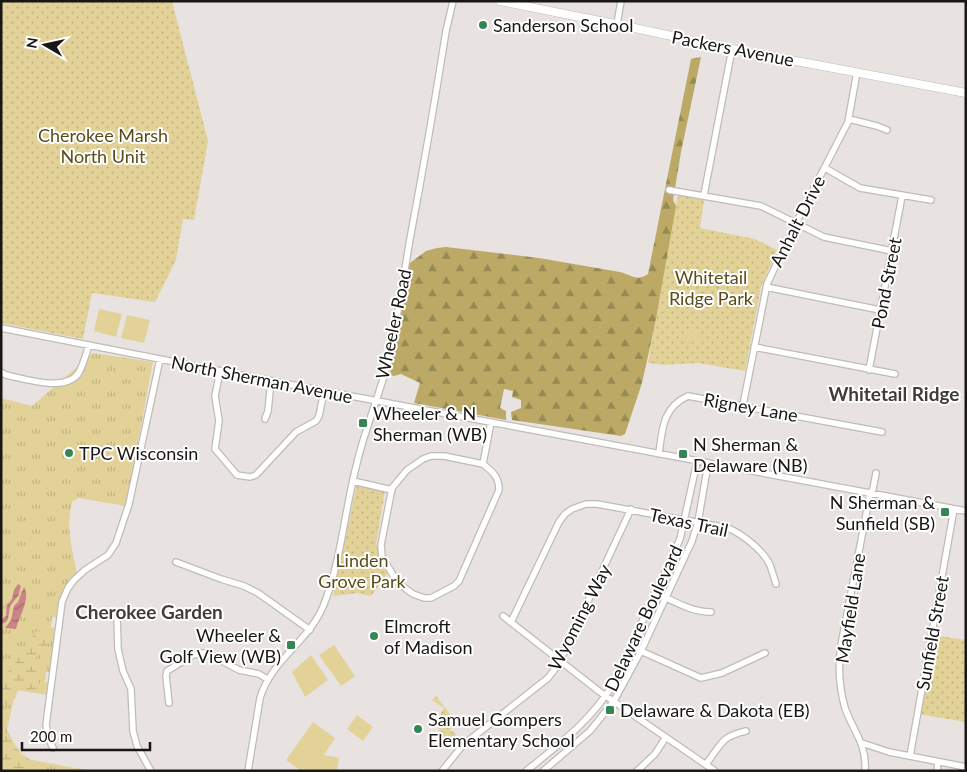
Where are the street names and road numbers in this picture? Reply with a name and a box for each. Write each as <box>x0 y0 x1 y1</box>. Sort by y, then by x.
street label: Packers Avenue <box>670 25 796 71</box>
street label: Anhalt Drive <box>765 172 829 270</box>
street label: Pond Street <box>866 235 906 331</box>
street label: Wheeler Road <box>371 267 415 381</box>
street label: North Sherman Avenue <box>169 351 355 407</box>
street label: Rigney Lane <box>702 388 800 426</box>
street label: Texas Trail <box>648 503 730 541</box>
street label: Delaware Boulevard <box>599 541 687 695</box>
street label: Mayfield Lane <box>830 551 870 665</box>
street label: Wyoming Way <box>543 560 615 674</box>
street label: Sunfield Street <box>911 574 953 692</box>

